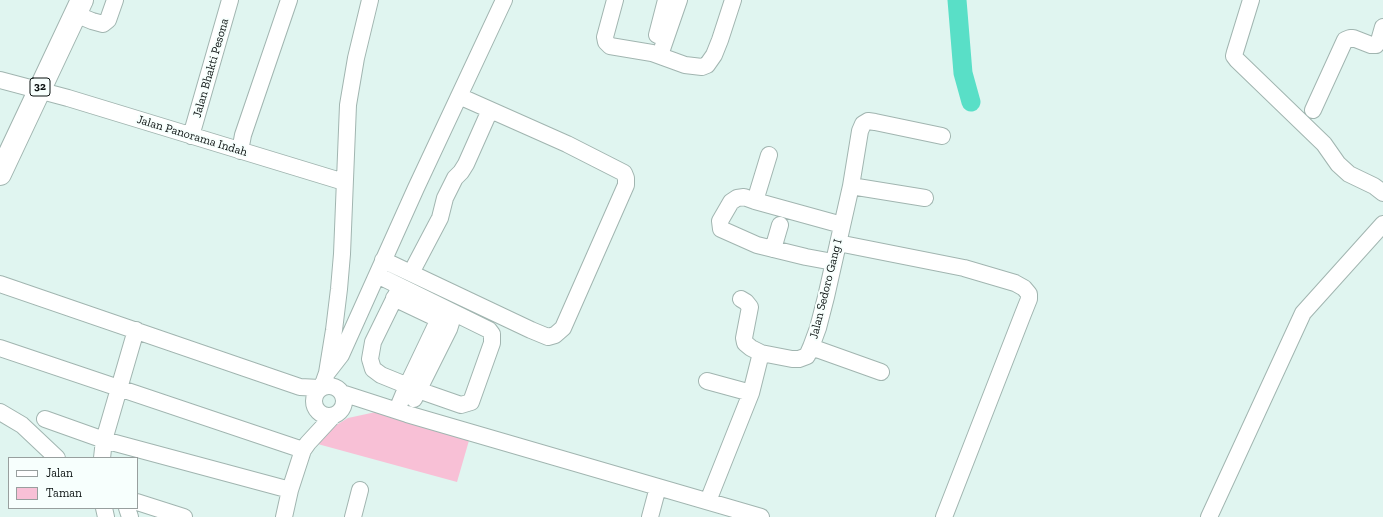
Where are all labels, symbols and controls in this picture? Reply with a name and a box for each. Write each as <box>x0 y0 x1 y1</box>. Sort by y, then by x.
street label: Jalan Bhakti Pesona <box>190 17 232 119</box>
road number: 32 <box>30 78 50 96</box>
street label: Jalan Panorama Indah <box>135 112 249 160</box>
street label: Jalan Sedoro Gang I <box>807 238 845 340</box>
legend <box>8 457 138 509</box>
text: Jalan <box>46 466 73 480</box>
text: Taman <box>46 486 82 500</box>

